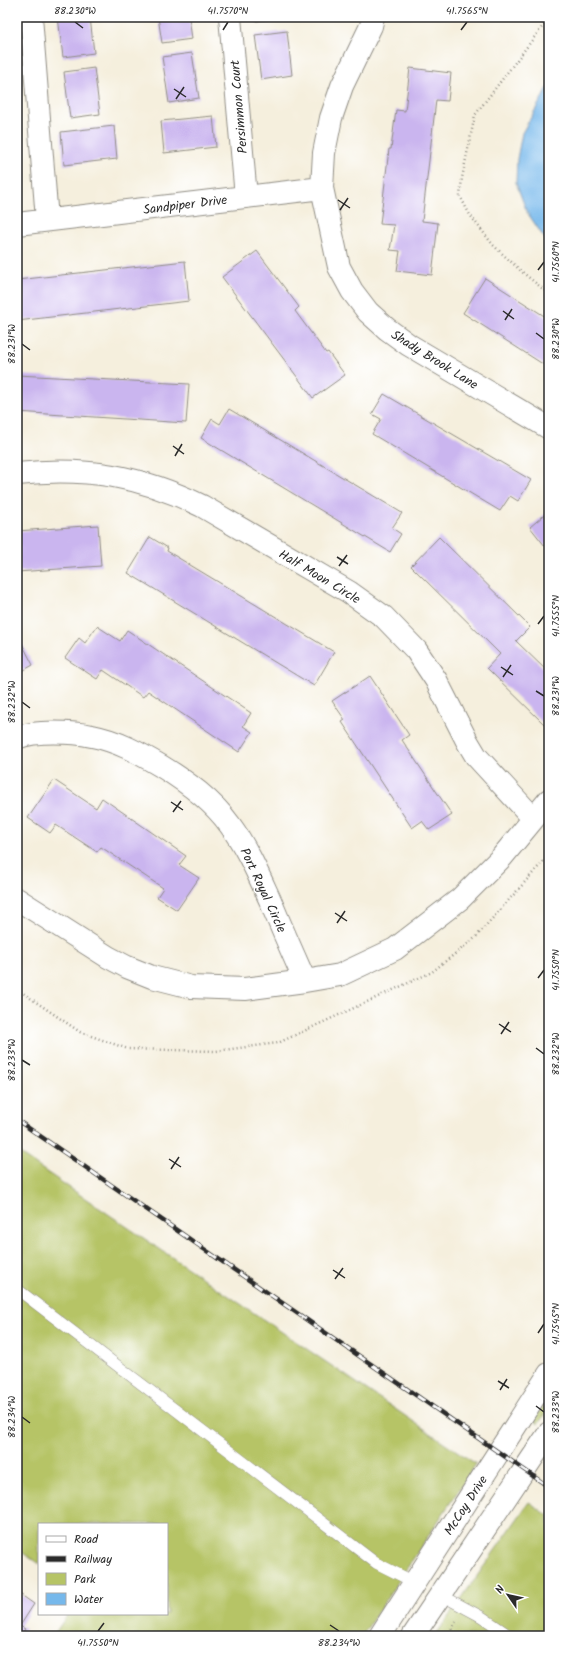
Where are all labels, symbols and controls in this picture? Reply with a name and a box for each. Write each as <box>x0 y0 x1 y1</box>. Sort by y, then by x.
text: 88.230°W <box>54 3 96 19</box>
text: 41.7570°N <box>208 3 249 19</box>
text: 41.7565°N <box>446 3 488 19</box>
street label: Persimmon Court <box>225 58 254 155</box>
street label: Sandpiper Drive <box>142 190 229 221</box>
text: 41.7560°N <box>548 241 564 283</box>
text: 88.230°W <box>548 318 564 360</box>
text: 88.231°W <box>4 324 20 364</box>
street label: Shady Brook Lane <box>386 325 482 396</box>
street label: Half Moon Circle <box>274 545 364 610</box>
text: 41.7555°N <box>548 595 564 637</box>
text: 88.231°W <box>548 676 564 716</box>
text: 88.232°W <box>4 680 20 723</box>
street label: Port Royal Circle <box>234 845 292 937</box>
text: 41.7550°N <box>548 949 564 991</box>
text: 88.232°W <box>548 1032 564 1075</box>
text: 88.233°W <box>4 1038 20 1081</box>
text: 41.7545°N <box>548 1303 564 1345</box>
text: 88.233°W <box>548 1390 564 1433</box>
text: 88.234°W <box>4 1395 20 1438</box>
street label: McCoy Drive <box>439 1471 494 1540</box>
legend <box>38 1523 168 1615</box>
text: Road <box>74 1530 99 1549</box>
text: Railway <box>74 1550 112 1569</box>
text: Park <box>74 1570 96 1589</box>
north arrow <box>488 1575 528 1615</box>
text: N <box>491 1582 510 1598</box>
text: Water <box>74 1590 104 1609</box>
text: 41.7550°N <box>77 1635 119 1651</box>
text: 88.234°W <box>318 1635 361 1651</box>

